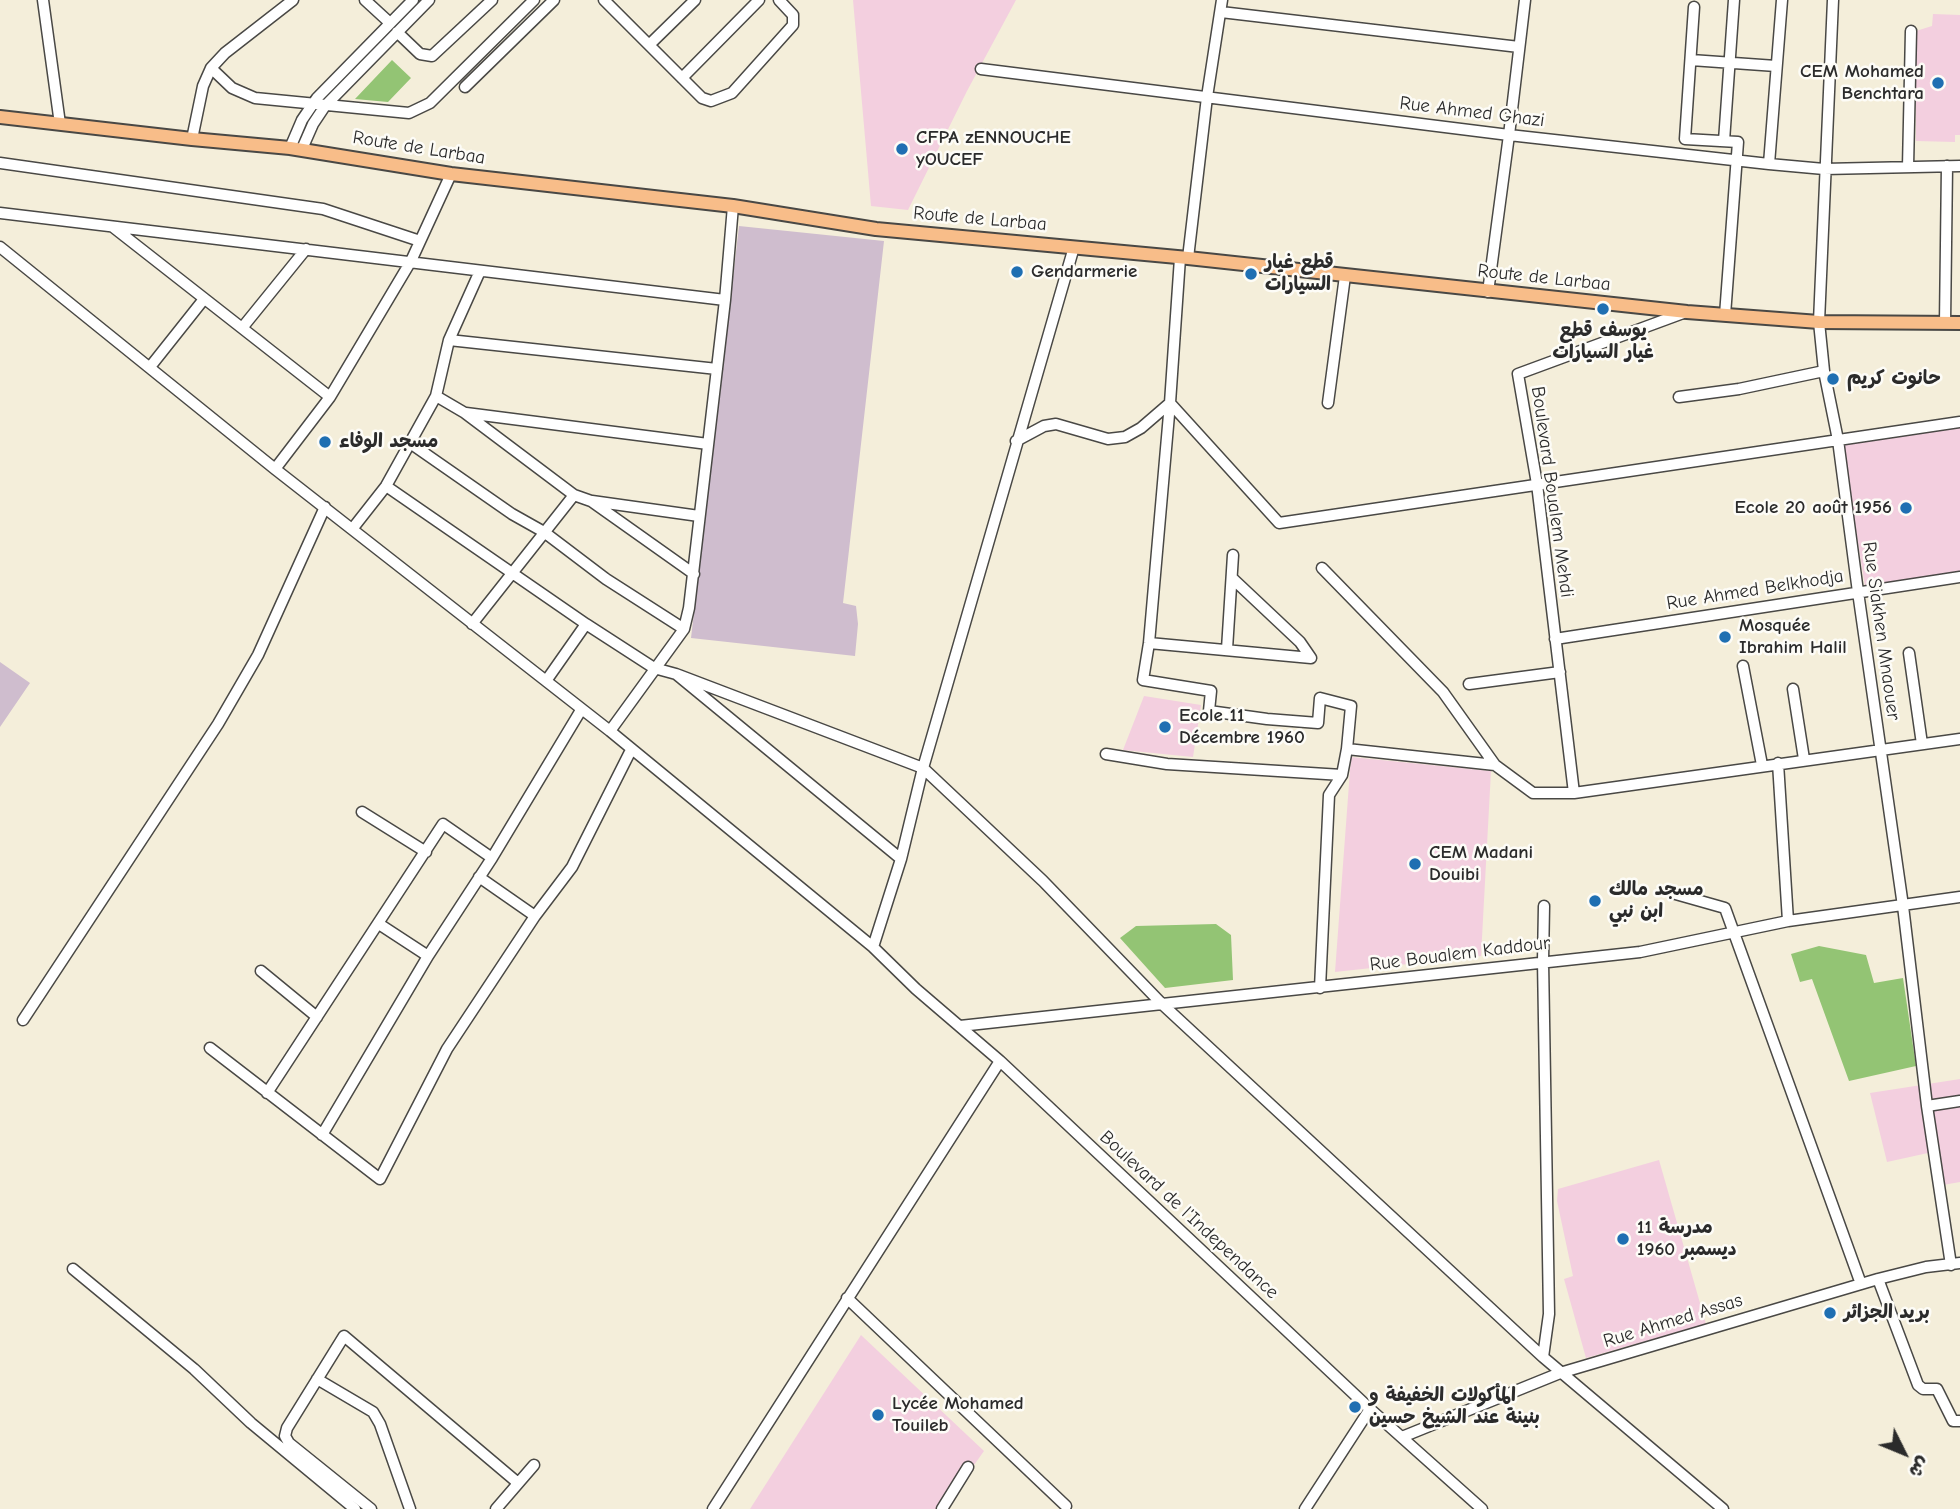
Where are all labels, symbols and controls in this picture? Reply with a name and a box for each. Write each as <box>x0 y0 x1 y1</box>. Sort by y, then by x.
place label: CEM Mohamed Benchtara <box>1800 61 1924 105</box>
marker: CEM Mohamed Benchtara <box>1930 75 1946 91</box>
street label: Rue Ahmed Ghazi <box>1398 92 1546 132</box>
street label: Route de Larbaa <box>351 126 487 170</box>
place label: CFPA zENNOUCHE yOUCEF <box>916 127 1071 171</box>
marker: CFPA zENNOUCHE yOUCEF <box>894 141 910 157</box>
street label: Route de Larbaa <box>912 202 1048 236</box>
place label: قطع غيار السيارات <box>1265 252 1334 296</box>
street label: Route de Larbaa <box>1476 260 1612 296</box>
place label: Gendarmerie <box>1031 261 1137 283</box>
marker: Gendarmerie <box>1009 264 1025 280</box>
marker: قطع غيار السيارات <box>1243 266 1259 282</box>
marker: يوسف قطع غيار السيارات <box>1595 301 1611 317</box>
place label: يوسف قطع غيار السيارات <box>1552 320 1654 364</box>
place label: حانوت كريم <box>1847 368 1940 390</box>
marker: حانوت كريم <box>1825 371 1841 387</box>
street label: Boulevard Boualem Mehdi <box>1526 385 1578 599</box>
place label: مسجد الوفاء <box>339 431 438 453</box>
marker: مسجد الوفاء <box>317 434 333 450</box>
place label: Ecole 20 août 1956 <box>1735 497 1892 519</box>
marker: Ecole 20 août 1956 <box>1898 500 1914 516</box>
street label: Rue Siakhen Mnaouer <box>1857 540 1905 722</box>
street label: Rue Ahmed Belkhodja <box>1665 565 1845 615</box>
place label: Mosquée Ibrahim Halil <box>1739 615 1847 659</box>
marker: Mosquée Ibrahim Halil <box>1717 629 1733 645</box>
place label: Ecole 11 Décembre 1960 <box>1179 705 1305 749</box>
marker: Ecole 11 Décembre 1960 <box>1157 719 1173 735</box>
place label: CEM Madani Douibi <box>1429 842 1533 886</box>
marker: CEM Madani Douibi <box>1407 856 1423 872</box>
place label: مسجد مالك ابن نبي <box>1609 879 1704 923</box>
marker: مسجد مالك ابن نبي <box>1587 893 1603 909</box>
street label: Rue Boualem Kaddour <box>1368 932 1552 976</box>
street label: Boulevard de l'Independance <box>1095 1126 1283 1304</box>
place label: مدرسة 11 ديسمبر 1960 <box>1637 1217 1736 1261</box>
marker: مدرسة 11 ديسمبر 1960 <box>1615 1231 1631 1247</box>
street label: Rue Ahmed Assas <box>1601 1289 1745 1353</box>
place label: بريد الجزائر <box>1844 1302 1930 1324</box>
marker: بريد الجزائر <box>1822 1305 1838 1321</box>
place label: المأكولات الخفيفة و بنينة عند الشيخ حسين <box>1369 1385 1540 1429</box>
place label: Lycée Mohamed Touileb <box>892 1393 1024 1437</box>
marker: المأكولات الخفيفة و بنينة عند الشيخ حسين <box>1347 1399 1363 1415</box>
marker: Lycée Mohamed Touileb <box>870 1407 886 1423</box>
north arrow <box>1869 1418 1939 1488</box>
text: ش <box>1904 1452 1935 1482</box>

